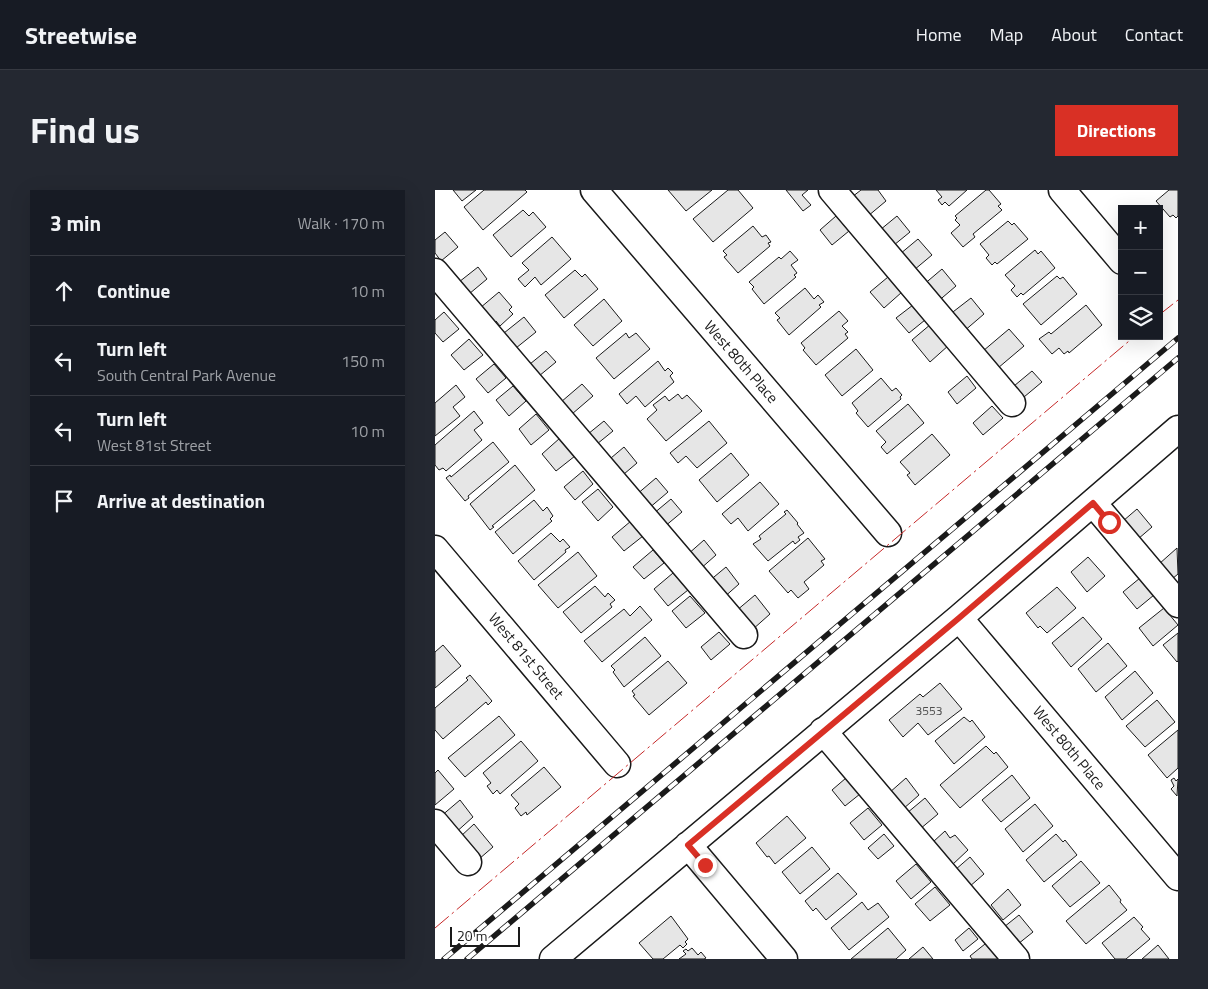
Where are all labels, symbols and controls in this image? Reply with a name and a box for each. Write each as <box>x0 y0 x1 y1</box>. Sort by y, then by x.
text: Streetwise <box>25 17 137 53</box>
text: Home <box>916 21 962 48</box>
text: Map <box>990 21 1023 48</box>
text: About <box>1051 21 1097 48</box>
text: Contact <box>1125 21 1183 48</box>
text: Find us <box>30 103 140 157</box>
button: Directions <box>1055 105 1178 156</box>
map controls <box>1118 205 1163 340</box>
button: + <box>1118 205 1163 250</box>
text: 3 min <box>50 207 101 239</box>
text: Walk · 170 m <box>297 211 385 235</box>
button: − <box>1118 250 1163 295</box>
text: Continue <box>97 276 170 305</box>
icon: ahead <box>50 277 78 305</box>
text: 10 m <box>350 279 385 303</box>
button: layers <box>1118 295 1163 340</box>
street label: West 80th Place <box>699 315 784 408</box>
text: Turn left <box>97 334 167 363</box>
icon: left <box>50 347 78 375</box>
text: 150 m <box>341 349 385 373</box>
text: South Central Park Avenue <box>97 363 276 387</box>
text: Turn left <box>97 404 167 433</box>
icon: left <box>50 417 78 445</box>
text: 10 m <box>350 419 385 443</box>
text: West 81st Street <box>97 433 211 457</box>
text: Arrive at destination <box>97 486 265 515</box>
icon: arrive <box>50 487 78 515</box>
route start <box>1098 511 1121 534</box>
street label: West 81st Street <box>483 607 570 705</box>
house number: 3553 <box>916 701 942 720</box>
street label: West 80th Place <box>1027 701 1111 795</box>
route end <box>694 854 717 877</box>
scale bar <box>450 924 520 947</box>
text: 20 m <box>457 925 487 946</box>

